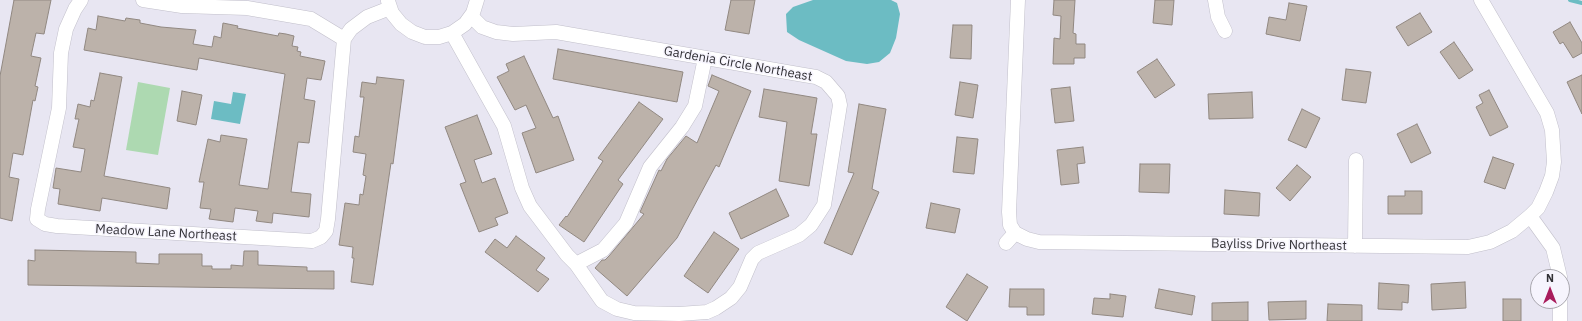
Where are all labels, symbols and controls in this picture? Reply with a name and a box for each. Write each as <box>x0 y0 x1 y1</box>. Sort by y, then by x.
street label: Gardenia Circle Northeast <box>663 43 813 85</box>
street label: Meadow Lane Northeast <box>95 222 237 244</box>
street label: Bayliss Drive Northeast <box>1211 236 1347 254</box>
north arrow <box>1530 269 1570 309</box>
text: N <box>1546 271 1554 285</box>

